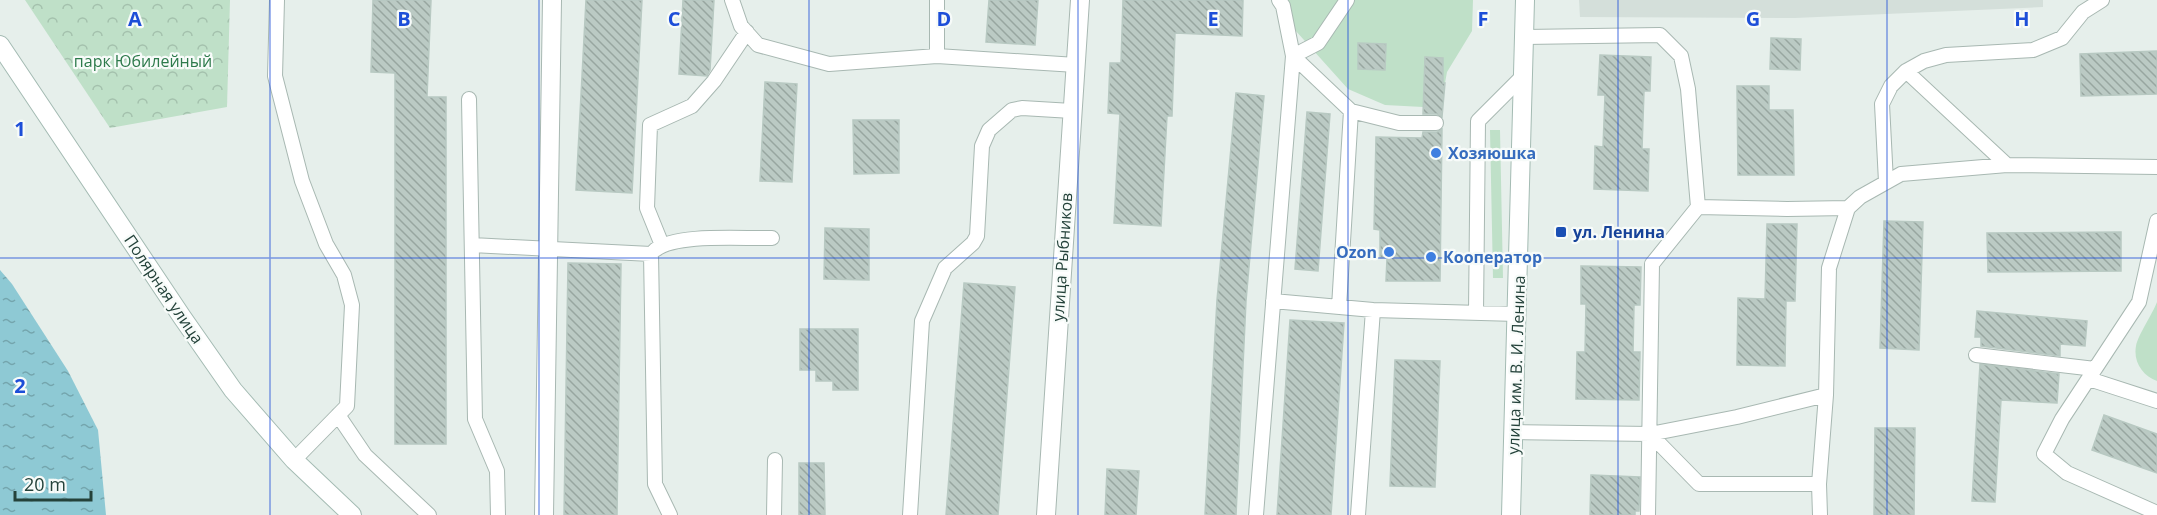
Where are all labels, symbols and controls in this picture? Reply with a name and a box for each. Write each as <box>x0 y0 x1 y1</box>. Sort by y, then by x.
text: A <box>128 5 142 32</box>
text: B <box>397 5 411 32</box>
text: C <box>668 5 681 32</box>
text: D <box>937 5 951 32</box>
text: E <box>1207 5 1219 32</box>
text: F <box>1478 5 1488 32</box>
text: G <box>1746 5 1760 32</box>
text: H <box>2014 5 2030 32</box>
park label: парк Юбилейный <box>74 50 212 72</box>
text: 1 <box>14 115 26 142</box>
place label: Хозяюшка <box>1448 142 1536 164</box>
marker: Хозяюшка <box>1429 146 1443 160</box>
street label: улица Рыбников <box>1047 192 1077 322</box>
place label: ул. Ленина <box>1573 221 1665 243</box>
marker: ул. Ленина <box>1554 225 1568 239</box>
street label: Полярная улица <box>119 230 209 348</box>
place label: Ozon <box>1336 241 1377 263</box>
marker: Ozon <box>1382 245 1396 259</box>
place label: Кооператор <box>1443 246 1542 268</box>
marker: Кооператор <box>1424 250 1438 264</box>
street label: улица им. В. И. Ленина <box>1502 275 1530 455</box>
text: 2 <box>14 372 26 399</box>
scale bar <box>15 464 92 502</box>
text: 20 m <box>24 472 66 496</box>

